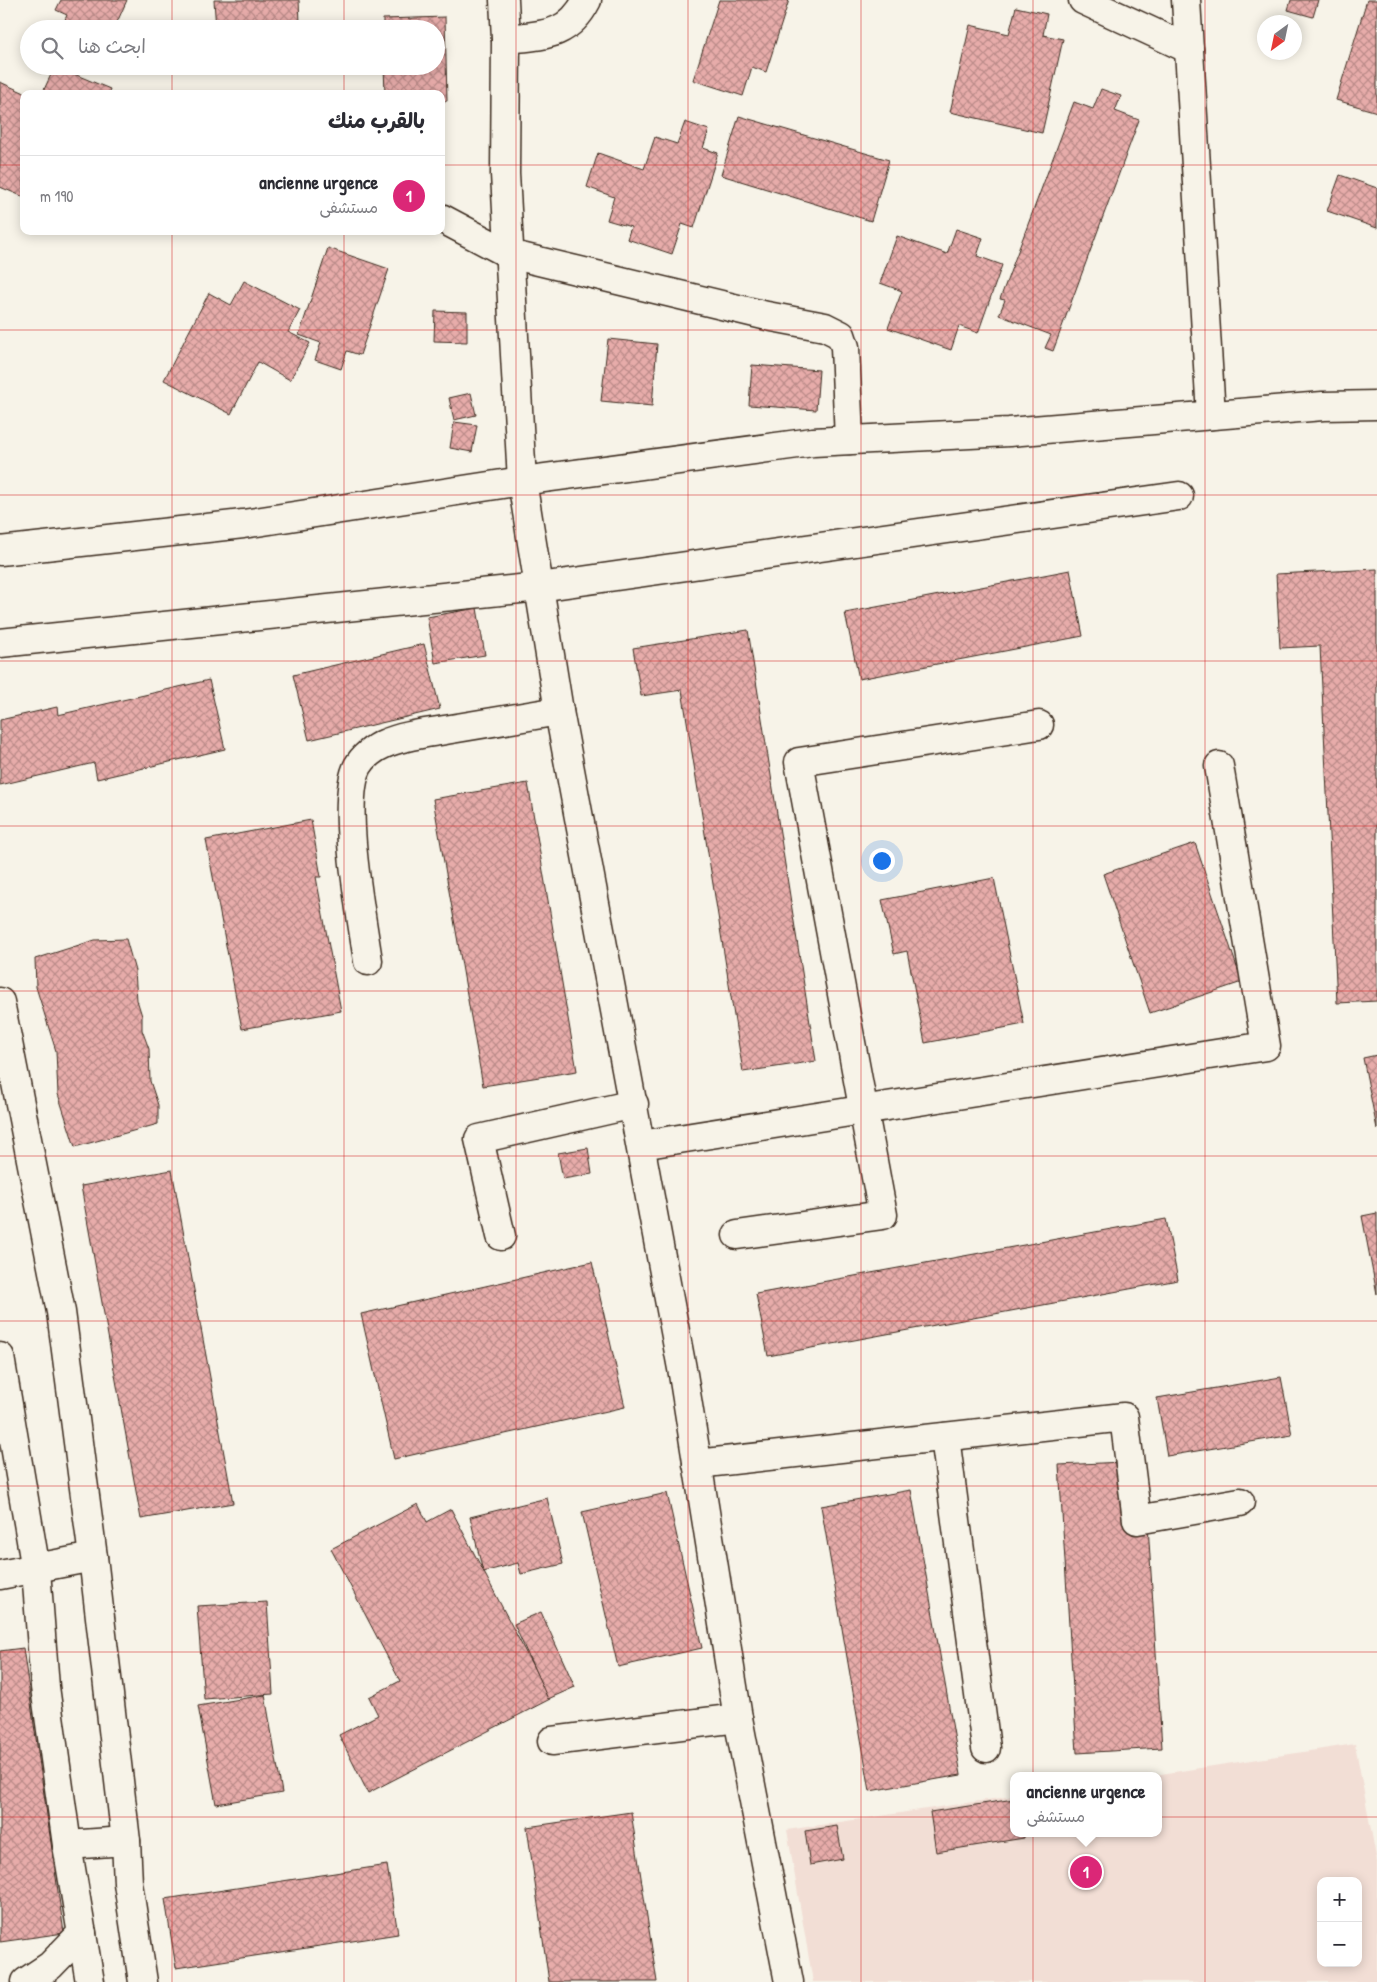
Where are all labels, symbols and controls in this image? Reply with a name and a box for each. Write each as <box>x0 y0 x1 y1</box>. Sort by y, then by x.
north arrow <box>1257 15 1302 60</box>
search box <box>20 20 445 75</box>
text: ابحث هنا <box>78 33 146 59</box>
icon: search <box>38 34 66 62</box>
text: بالقرب منك <box>328 106 425 135</box>
text: ancienne urgence <box>259 169 378 195</box>
text: 190 m <box>40 185 73 207</box>
text: 1 <box>406 185 412 207</box>
text: مستشفى <box>319 196 378 218</box>
your location <box>869 848 895 874</box>
popup <box>1010 1772 1162 1837</box>
text: ancienne urgence <box>1027 1778 1145 1804</box>
text: مستشفى <box>1027 1805 1085 1827</box>
pin: 1 <box>1070 1853 1102 1891</box>
map controls <box>1317 1877 1362 1967</box>
button: + <box>1317 1877 1362 1922</box>
button: − <box>1317 1922 1362 1967</box>

